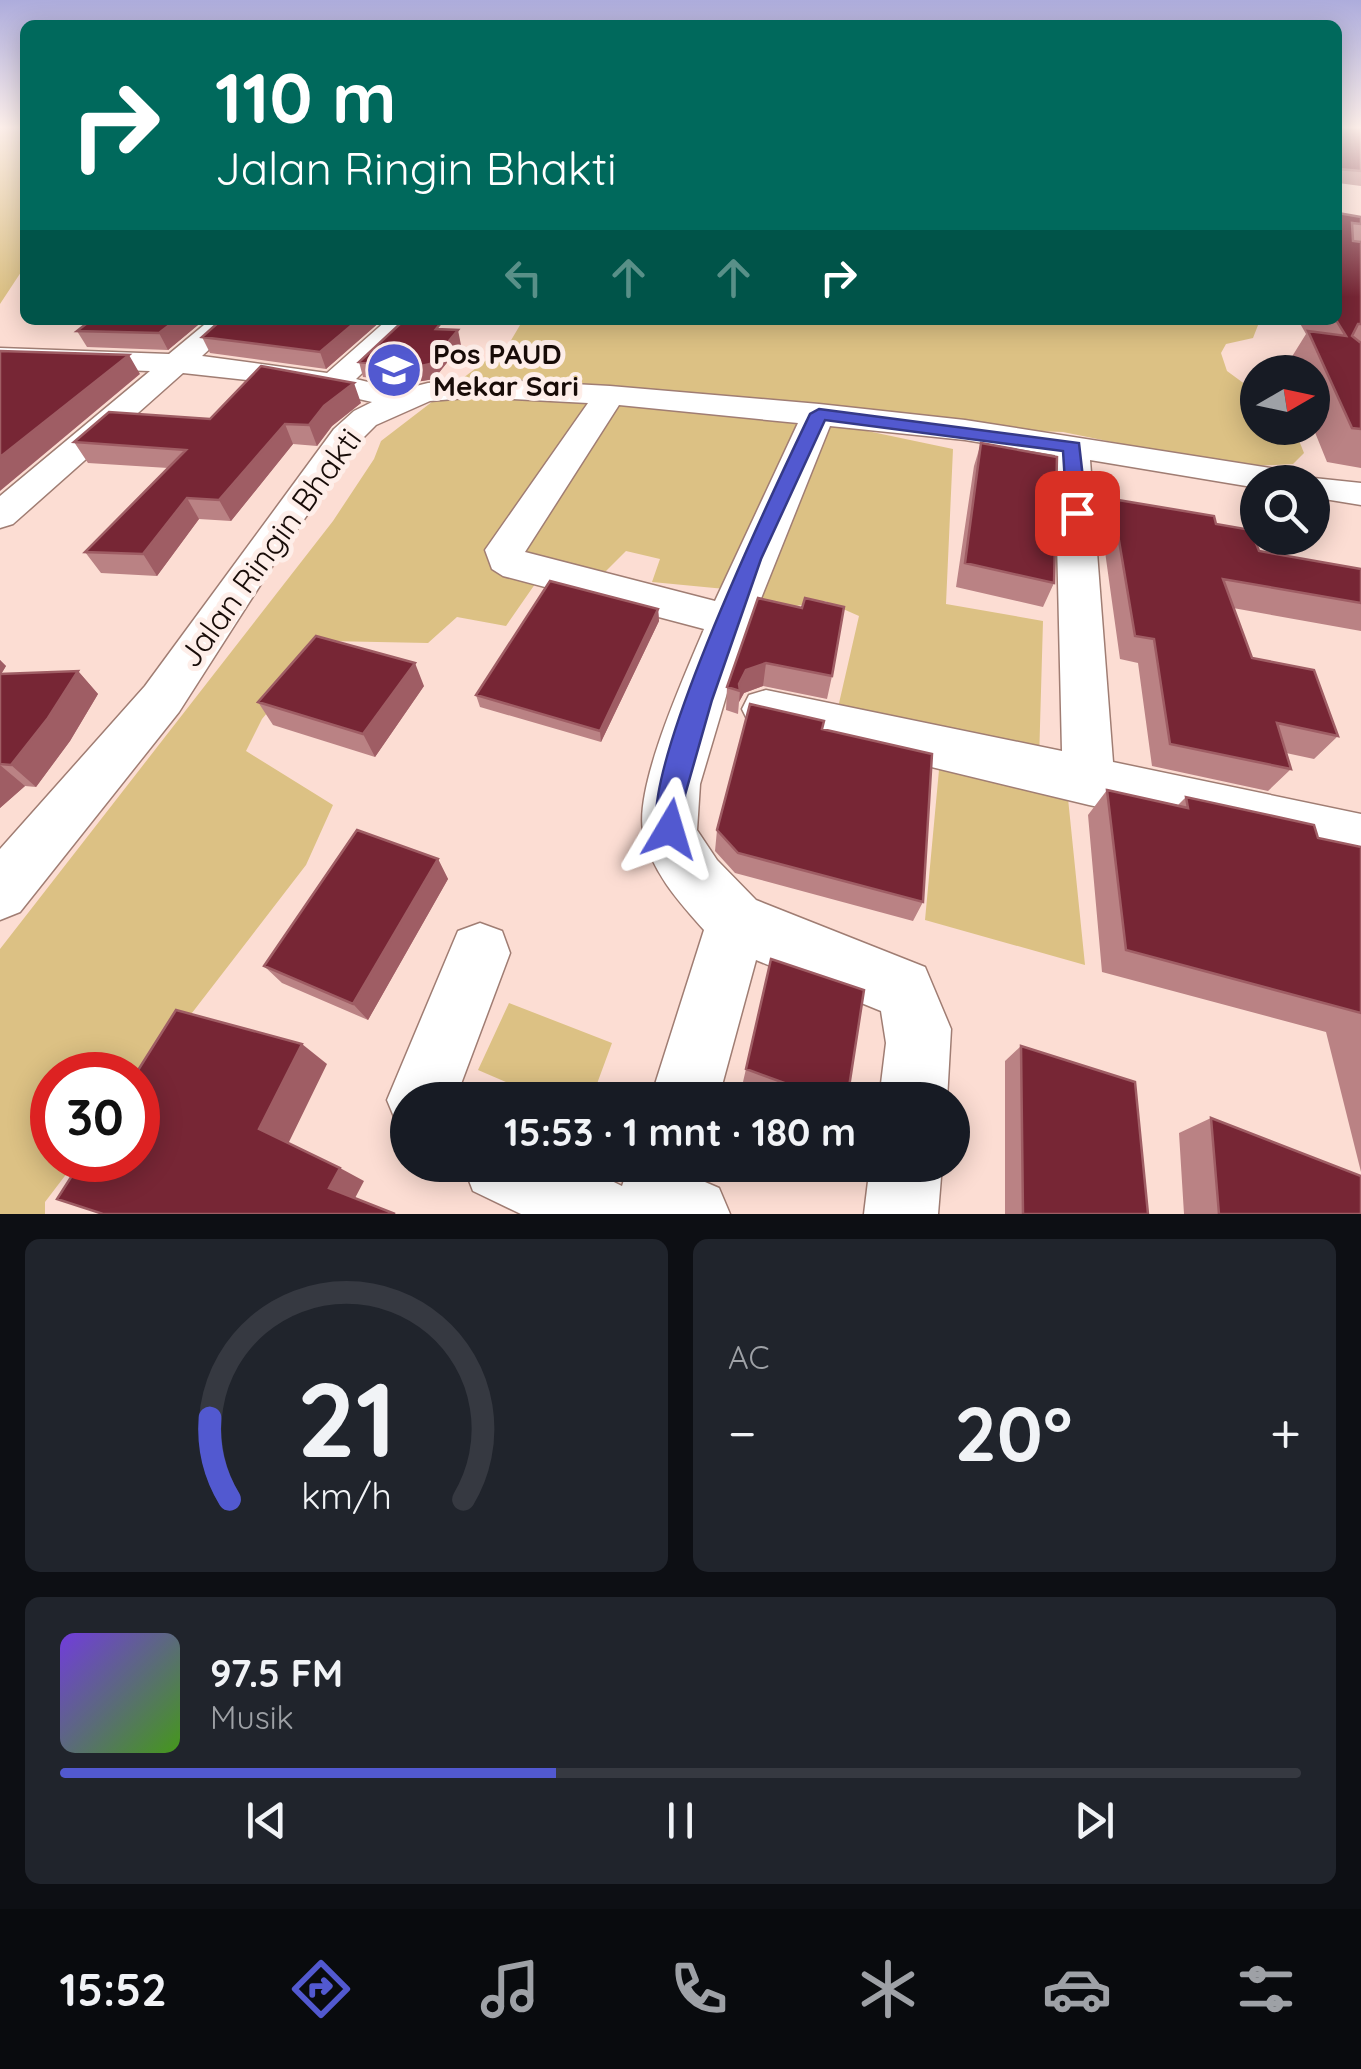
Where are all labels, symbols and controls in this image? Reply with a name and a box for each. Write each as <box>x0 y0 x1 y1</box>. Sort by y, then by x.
text: 110 m <box>215 53 397 141</box>
icon: right <box>50 60 180 190</box>
text: Jalan Ringin Bhakti <box>215 140 617 196</box>
icon: left <box>496 250 551 305</box>
icon: ahead <box>601 250 656 305</box>
icon: ahead <box>706 250 761 305</box>
icon: right <box>811 250 866 305</box>
place label: Pos PAUD Mekar Sari <box>433 336 579 403</box>
school or university icon: Pos PAUD Mekar Sari <box>364 340 424 400</box>
north arrow <box>1240 355 1330 445</box>
map controls <box>1240 355 1330 555</box>
street label: Jalan Ringin Bhakti <box>169 420 369 675</box>
button: search <box>1240 465 1330 555</box>
pin <box>1035 471 1120 556</box>
icon: arrive <box>1050 486 1105 541</box>
position arrow <box>618 777 722 881</box>
speed limit sign: 30 <box>30 1052 160 1182</box>
text: 15:53 · 1 mnt · 180 m <box>504 1108 856 1156</box>
text: AC <box>728 1337 769 1377</box>
text: 21 <box>297 1353 396 1483</box>
text: 20° <box>954 1386 1072 1480</box>
text: − <box>728 1398 757 1467</box>
text: + <box>1270 1398 1301 1467</box>
text: km/h <box>301 1473 392 1518</box>
text: 97.5 FM <box>210 1649 343 1697</box>
text: Musik <box>210 1697 294 1737</box>
icon: previous <box>239 1793 294 1848</box>
icon: pause <box>653 1793 708 1848</box>
icon: next <box>1067 1793 1122 1848</box>
icon: directions <box>286 1954 356 2024</box>
icon: music <box>475 1954 545 2024</box>
icon: phone <box>664 1954 734 2024</box>
icon: climate <box>853 1954 923 2024</box>
icon: car <box>1042 1954 1112 2024</box>
icon: filters <box>1231 1954 1301 2024</box>
text: 15:52 <box>60 1961 167 2017</box>

